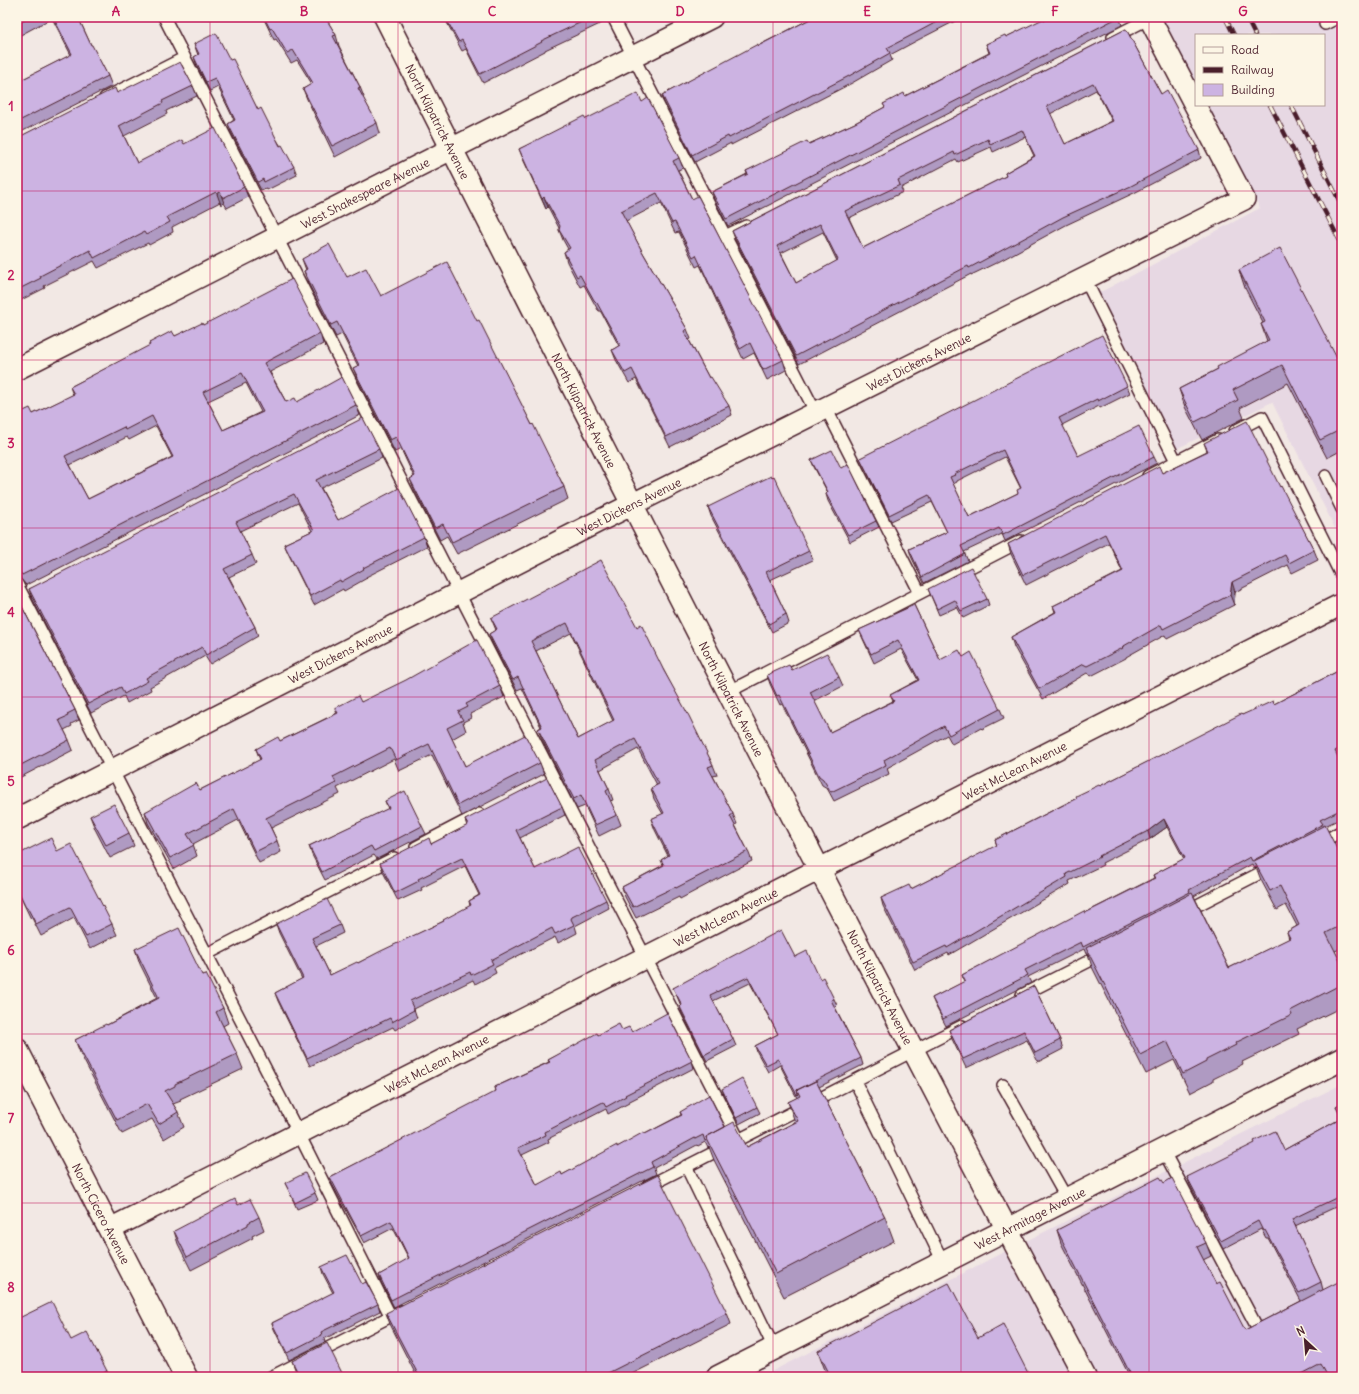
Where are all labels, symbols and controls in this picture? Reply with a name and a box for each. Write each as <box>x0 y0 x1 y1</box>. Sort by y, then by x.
text: A <box>112 3 121 20</box>
text: B <box>300 3 309 20</box>
text: C <box>488 3 497 20</box>
text: D <box>675 3 685 20</box>
text: E <box>863 3 871 20</box>
text: F <box>1051 3 1059 20</box>
text: G <box>1238 3 1248 20</box>
legend <box>1195 34 1325 106</box>
text: Road <box>1231 42 1259 57</box>
street label: North Kilpatrick Avenue <box>402 61 473 182</box>
text: Railway <box>1231 62 1274 77</box>
text: Building <box>1231 82 1275 97</box>
text: 1 <box>8 98 14 115</box>
street label: West Shakespeare Avenue <box>298 154 432 232</box>
text: 2 <box>7 267 15 284</box>
street label: West Dickens Avenue <box>864 329 973 394</box>
street label: North Kilpatrick Avenue <box>549 350 620 470</box>
text: 3 <box>7 435 15 452</box>
street label: West Dickens Avenue <box>574 474 683 539</box>
text: 4 <box>7 604 15 621</box>
street label: West Dickens Avenue <box>286 621 395 686</box>
street label: North Kilpatrick Avenue <box>696 639 767 759</box>
street label: West McLean Avenue <box>960 738 1069 803</box>
text: 5 <box>7 773 15 790</box>
street label: West McLean Avenue <box>671 884 780 949</box>
street label: North Kilpatrick Avenue <box>844 927 916 1047</box>
text: 6 <box>7 942 15 959</box>
street label: West McLean Avenue <box>382 1031 491 1096</box>
text: 7 <box>8 1110 15 1127</box>
street label: North Cicero Avenue <box>69 1161 134 1266</box>
street label: West Armitage Avenue <box>972 1184 1088 1253</box>
text: 8 <box>7 1279 15 1296</box>
north arrow <box>1285 1320 1325 1360</box>
text: N <box>1294 1323 1307 1339</box>

